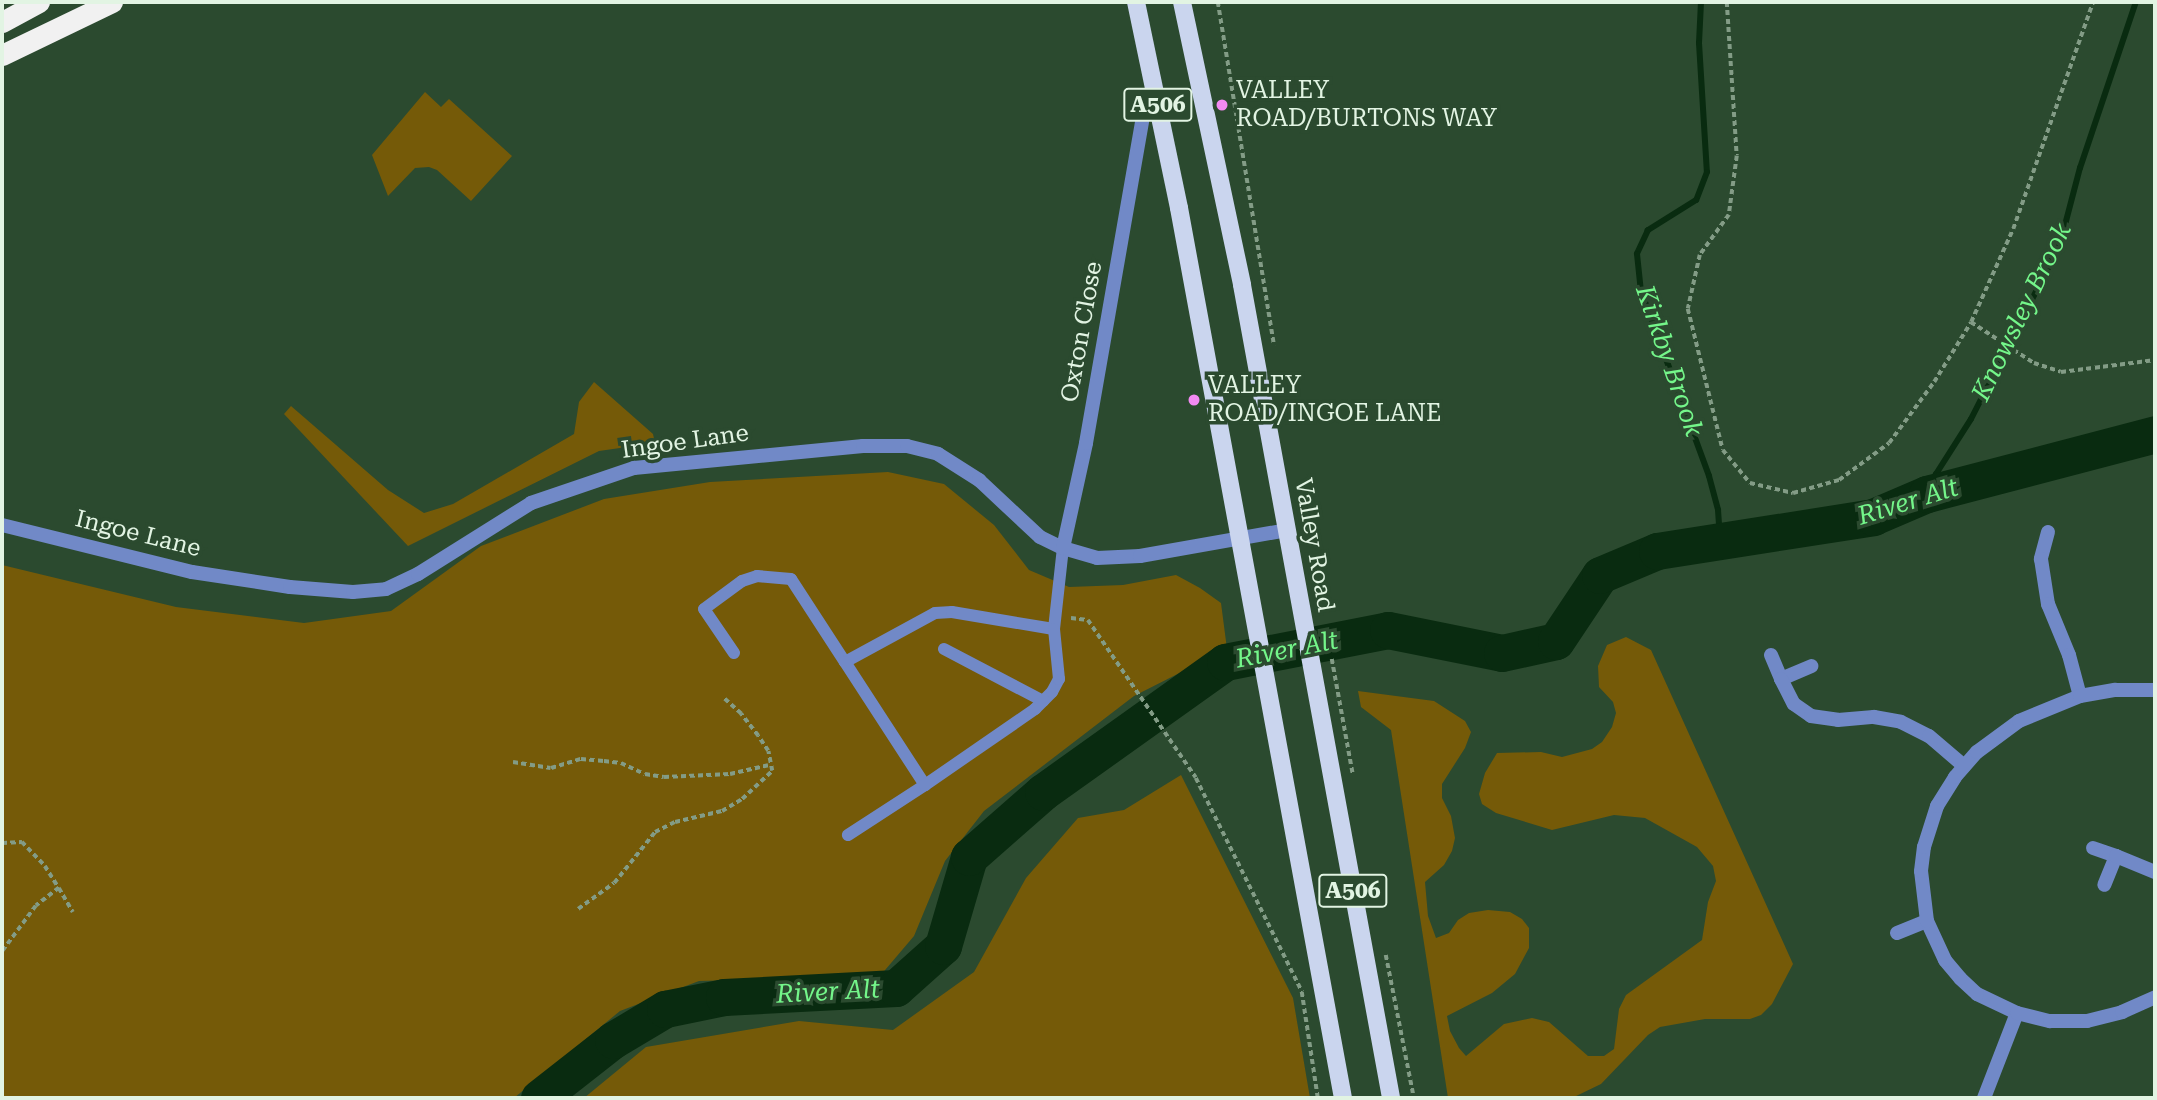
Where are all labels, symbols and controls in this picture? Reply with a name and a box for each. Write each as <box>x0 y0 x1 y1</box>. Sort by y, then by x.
place label: VALLEY ROAD/BURTONS WAY <box>1236 77 1497 133</box>
road number: A506 <box>1123 86 1193 124</box>
marker: VALLEY ROAD/BURTONS WAY <box>1214 97 1230 113</box>
water label: Knowsley Brook <box>1965 218 2079 406</box>
street label: Oxton Close <box>1055 259 1109 405</box>
water label: Kirkby Brook <box>1629 281 1709 441</box>
place label: VALLEY ROAD/INGOE LANE <box>1208 372 1441 428</box>
marker: VALLEY ROAD/INGOE LANE <box>1186 392 1202 408</box>
street label: Ingoe Lane <box>619 419 751 465</box>
water label: River Alt <box>1854 472 1962 532</box>
street label: Valley Road <box>1288 476 1340 614</box>
street label: Ingoe Lane <box>72 505 204 563</box>
water label: River Alt <box>1233 625 1341 675</box>
road number: A506 <box>1318 872 1388 911</box>
water label: River Alt <box>775 974 881 1010</box>

